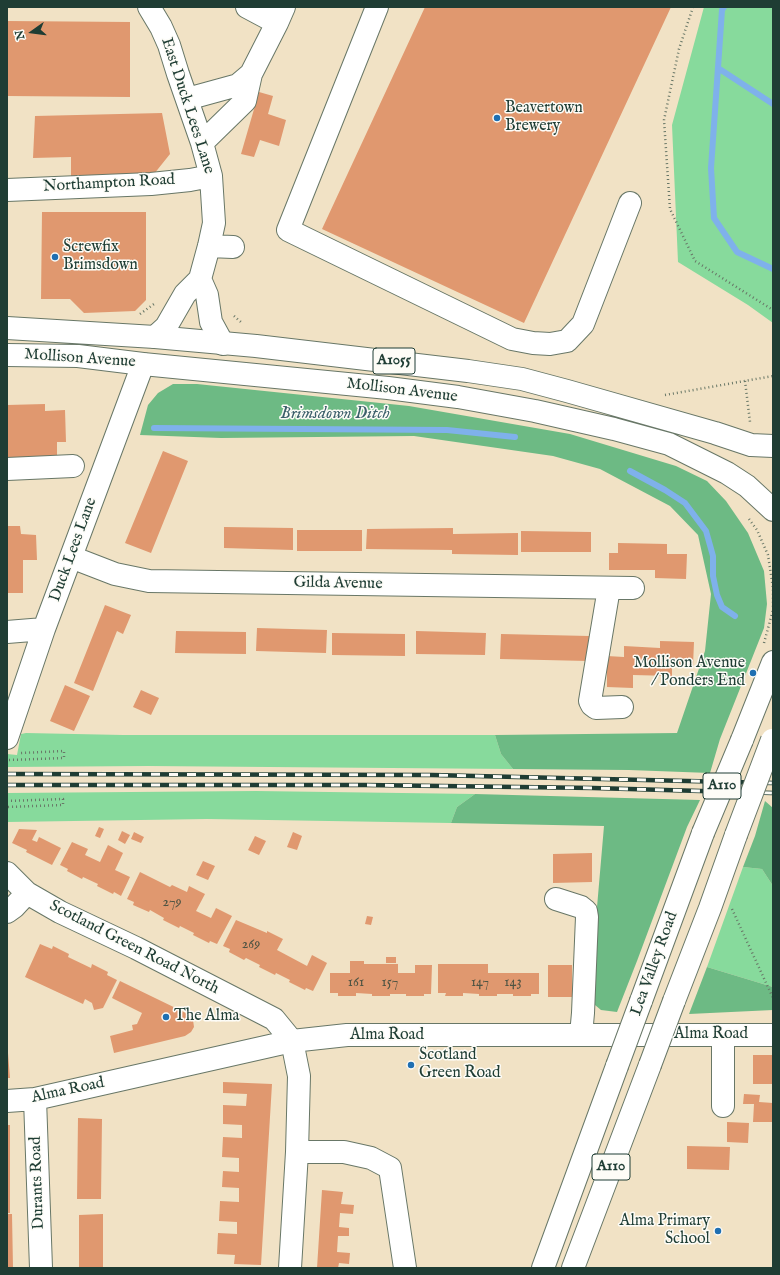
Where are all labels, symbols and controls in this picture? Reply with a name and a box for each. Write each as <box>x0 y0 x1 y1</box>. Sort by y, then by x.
north arrow <box>12 12 52 52</box>
text: N <box>12 29 28 41</box>
street label: East Duck Lees Lane <box>156 35 218 177</box>
place label: Beavertown Brewery <box>505 99 583 137</box>
marker: Beavertown Brewery <box>492 113 502 123</box>
street label: Northampton Road <box>43 171 175 197</box>
place label: Screwfix Brimsdown <box>63 238 138 276</box>
marker: Screwfix Brimsdown <box>50 252 60 262</box>
street label: Mollison Avenue <box>24 346 136 372</box>
road number: A1055 <box>373 348 415 374</box>
street label: Mollison Avenue <box>345 375 459 407</box>
water label: Brimsdown Ditch <box>280 405 390 425</box>
street label: Duck Lees Lane <box>46 495 102 605</box>
street label: Gilda Avenue <box>293 574 383 594</box>
place label: Mollison Avenue / Ponders End <box>633 654 745 692</box>
marker: Mollison Avenue / Ponders End <box>748 668 758 678</box>
road number: A110 <box>703 773 741 799</box>
house number: 279 <box>162 895 182 911</box>
street label: Scotland Green Road North <box>46 897 222 999</box>
street label: Lea Valley Road <box>627 909 683 1019</box>
house number: 269 <box>242 937 260 953</box>
house number: 161 <box>348 975 364 991</box>
house number: 157 <box>382 975 398 991</box>
house number: 147 <box>471 975 489 991</box>
house number: 143 <box>504 975 522 991</box>
place label: The Alma <box>174 1007 239 1027</box>
marker: The Alma <box>161 1012 171 1022</box>
street label: Alma Road <box>674 1025 748 1045</box>
street label: Alma Road <box>350 1026 424 1046</box>
place label: Scotland Green Road <box>419 1046 500 1084</box>
marker: Scotland Green Road <box>406 1060 416 1070</box>
street label: Alma Road <box>30 1074 106 1108</box>
street label: Durants Road <box>27 1136 49 1230</box>
road number: A110 <box>592 1154 630 1180</box>
place label: Alma Primary School <box>620 1212 710 1250</box>
marker: Alma Primary School <box>713 1226 723 1236</box>

